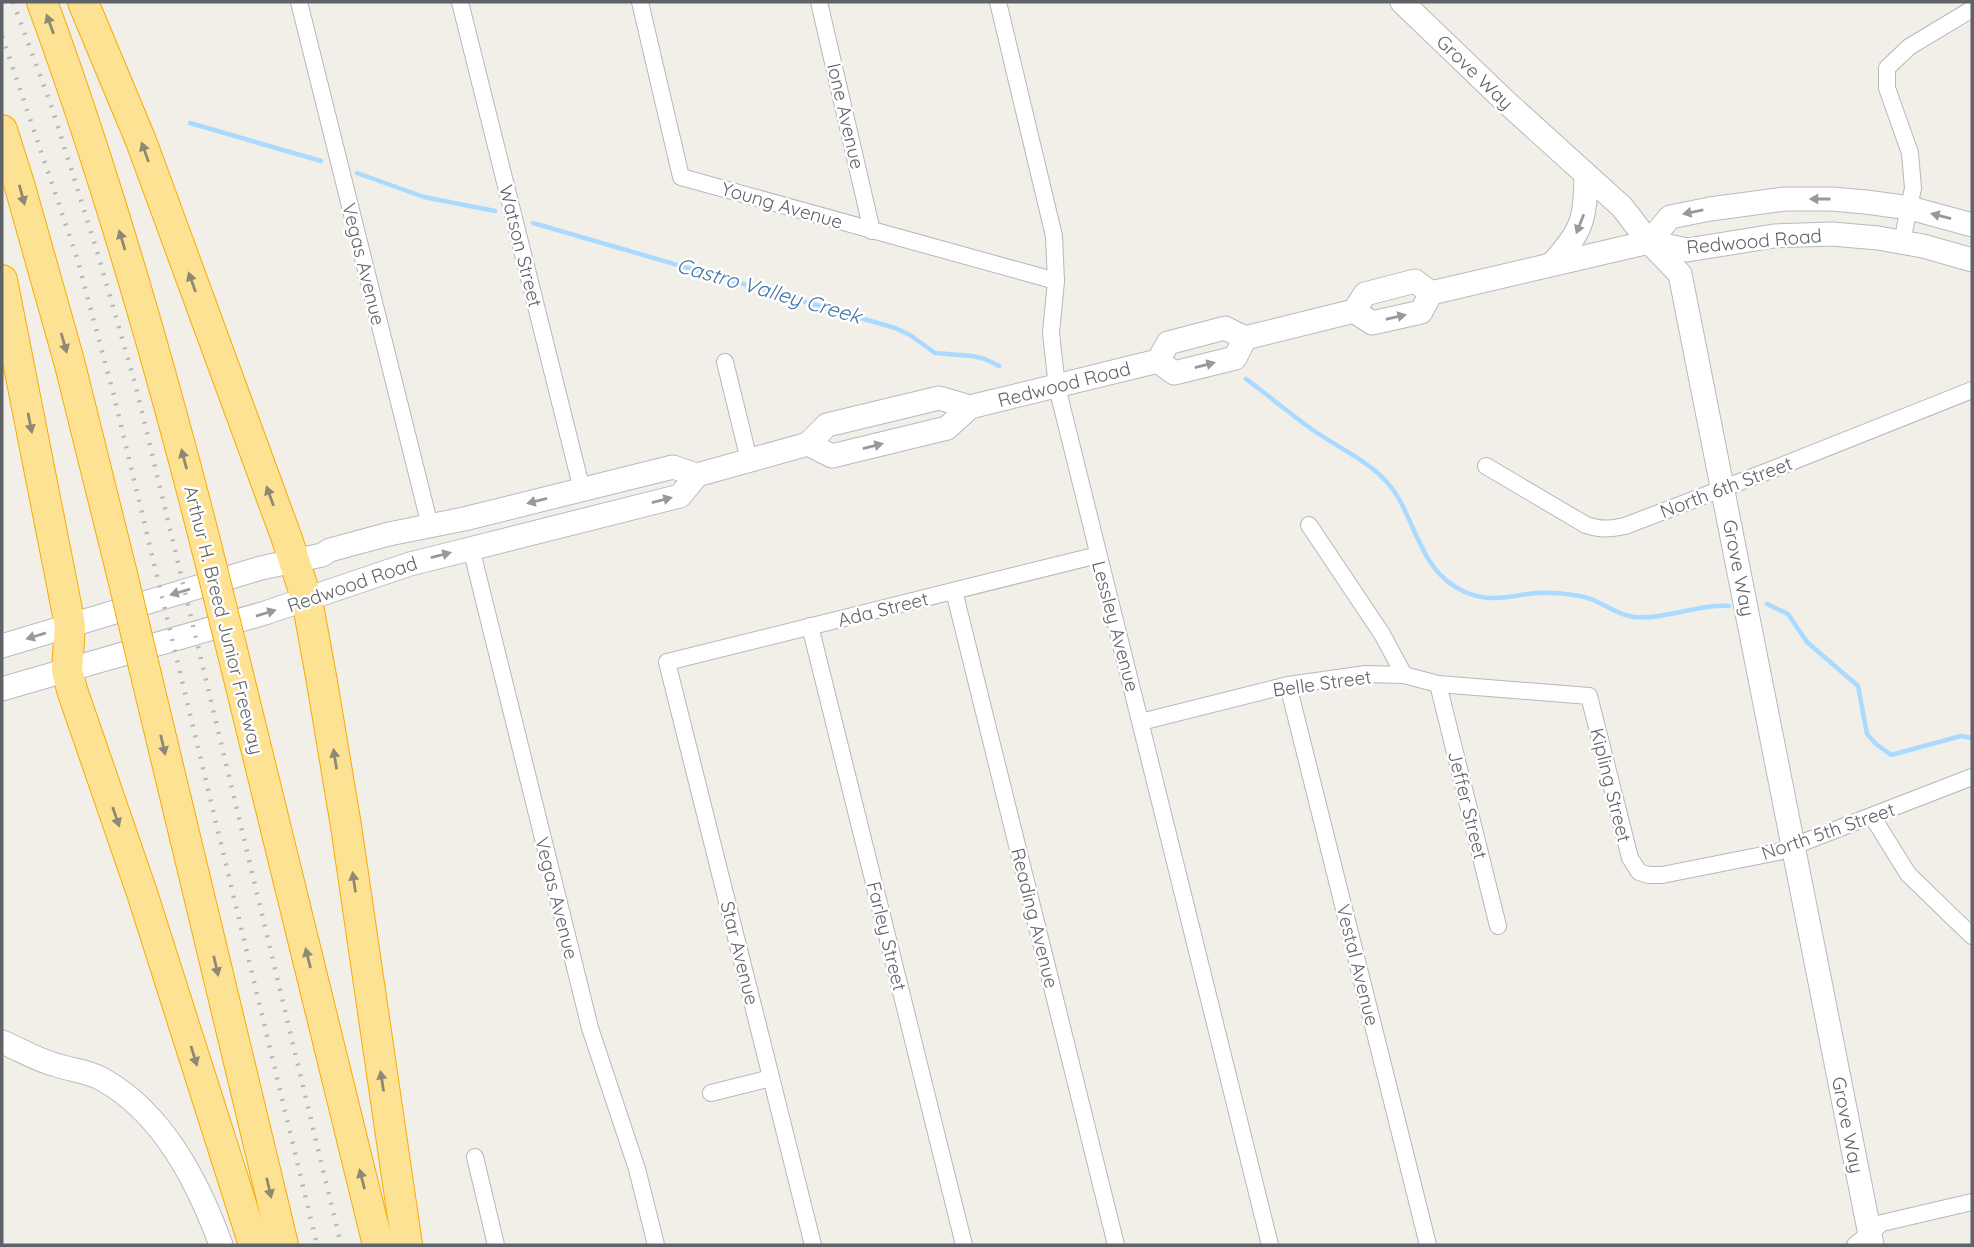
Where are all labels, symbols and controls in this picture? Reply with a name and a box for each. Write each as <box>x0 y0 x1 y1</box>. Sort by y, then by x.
one-way arrow <box>44 14 55 35</box>
street label: Grove Way <box>1431 29 1519 115</box>
street label: Ione Avenue <box>822 61 870 171</box>
one-way arrow <box>139 142 150 163</box>
street label: Young Avenue <box>719 176 845 234</box>
street label: Watson Street <box>494 182 548 310</box>
one-way arrow <box>17 184 28 206</box>
one-way arrow <box>1808 193 1830 205</box>
street label: Vegas Avenue <box>337 200 391 328</box>
one-way arrow <box>1682 207 1704 218</box>
one-way arrow <box>1930 210 1952 221</box>
one-way arrow <box>1575 213 1586 234</box>
street label: Redwood Road <box>1685 223 1823 259</box>
one-way arrow <box>117 229 127 250</box>
water label: Castro Valley Creek <box>674 251 866 329</box>
one-way arrow <box>186 272 197 293</box>
one-way arrow <box>1385 312 1407 323</box>
one-way arrow <box>59 332 70 354</box>
street label: Redwood Road <box>995 356 1133 412</box>
one-way arrow <box>1195 359 1217 370</box>
one-way arrow <box>25 412 36 434</box>
one-way arrow <box>862 440 884 451</box>
one-way arrow <box>178 448 189 470</box>
street label: North 6th Street <box>1657 451 1795 523</box>
street label: Arthur H. Breed Junior Freeway <box>179 483 269 757</box>
one-way arrow <box>265 485 276 506</box>
one-way arrow <box>651 494 673 505</box>
one-way arrow <box>526 496 548 507</box>
street label: Grove Way <box>1718 518 1760 618</box>
one-way arrow <box>430 549 452 560</box>
street label: Redwood Road <box>284 551 420 617</box>
street label: Lessley Avenue <box>1087 558 1145 694</box>
street label: Ada Street <box>835 586 931 632</box>
one-way arrow <box>169 587 191 598</box>
one-way arrow <box>256 607 277 617</box>
one-way arrow <box>25 631 46 642</box>
street label: Belle Street <box>1271 664 1373 702</box>
street label: Kipling Street <box>1585 725 1637 845</box>
one-way arrow <box>158 734 169 756</box>
one-way arrow <box>329 748 340 770</box>
street label: Jeffer Street <box>1443 749 1493 861</box>
street label: North 5th Street <box>1758 797 1898 865</box>
one-way arrow <box>111 806 122 827</box>
street label: Vegas Avenue <box>530 834 584 962</box>
street label: Reading Avenue <box>1006 845 1064 991</box>
one-way arrow <box>348 871 359 893</box>
street label: Farley Street <box>862 879 912 993</box>
street label: Star Avenue <box>716 899 764 1007</box>
street label: Vestal Avenue <box>1331 902 1385 1028</box>
one-way arrow <box>302 947 313 969</box>
one-way arrow <box>211 956 222 978</box>
one-way arrow <box>190 1046 200 1067</box>
one-way arrow <box>376 1070 387 1092</box>
street label: Grove Way <box>1827 1075 1869 1175</box>
one-way arrow <box>356 1168 367 1190</box>
one-way arrow <box>264 1177 275 1199</box>

